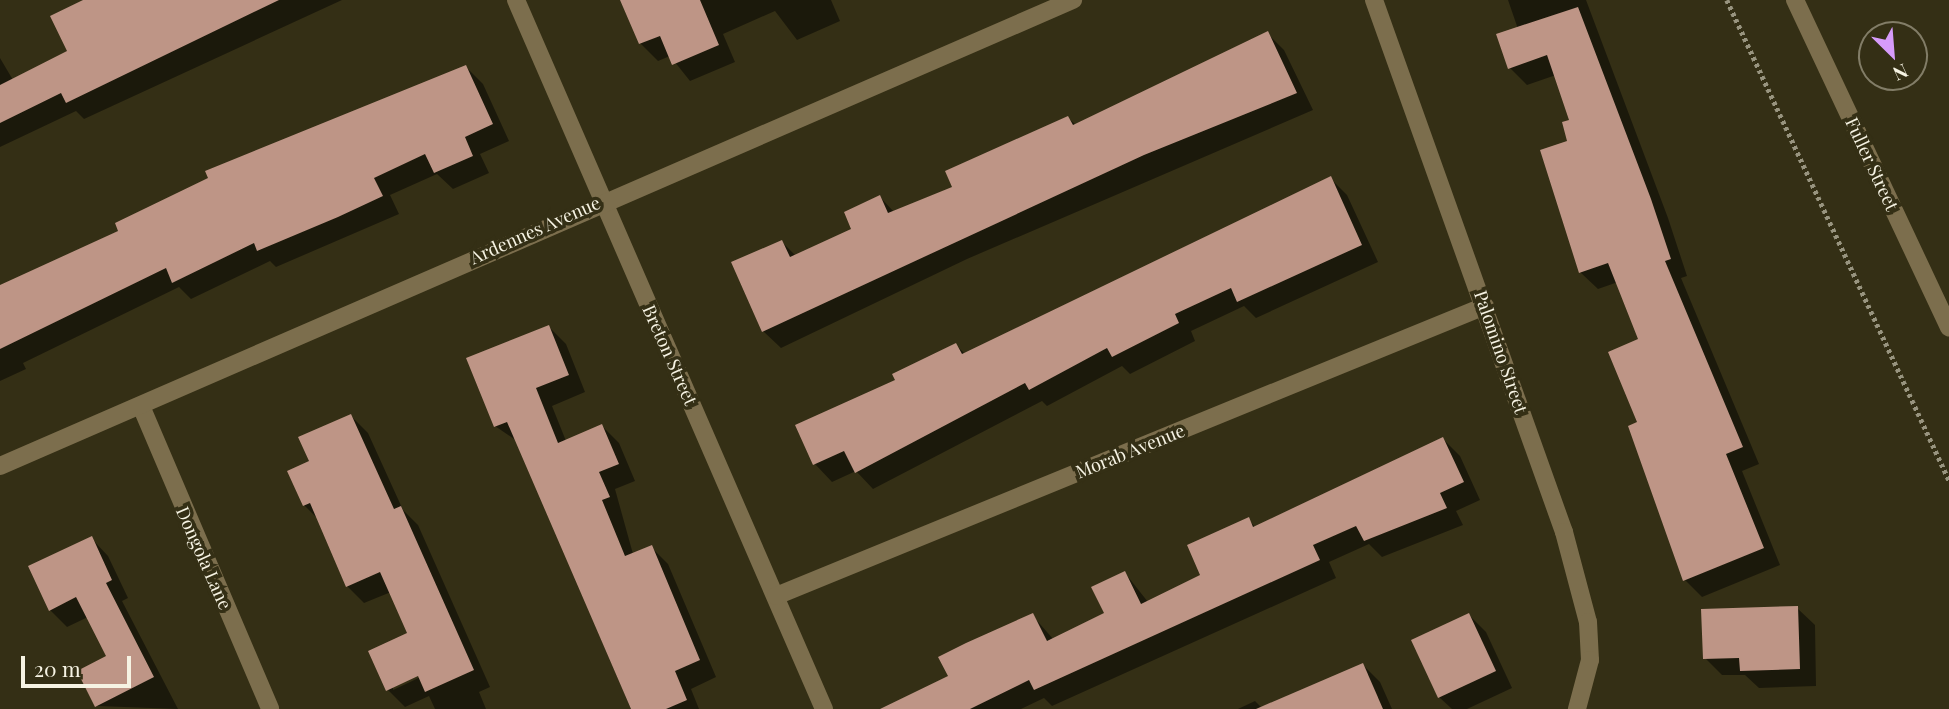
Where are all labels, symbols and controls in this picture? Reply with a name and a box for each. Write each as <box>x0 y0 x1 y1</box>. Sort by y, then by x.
north arrow <box>1858 21 1928 91</box>
text: N <box>1889 59 1913 88</box>
street label: Fuller Street <box>1841 114 1903 214</box>
street label: Ardennes Avenue <box>466 191 604 269</box>
street label: Palomino Street <box>1470 288 1532 416</box>
street label: Breton Street <box>638 301 702 409</box>
street label: Morab Avenue <box>1072 419 1188 483</box>
street label: Dongola Lane <box>172 503 236 613</box>
scale bar <box>24 642 135 686</box>
text: 20 m <box>34 654 81 682</box>

